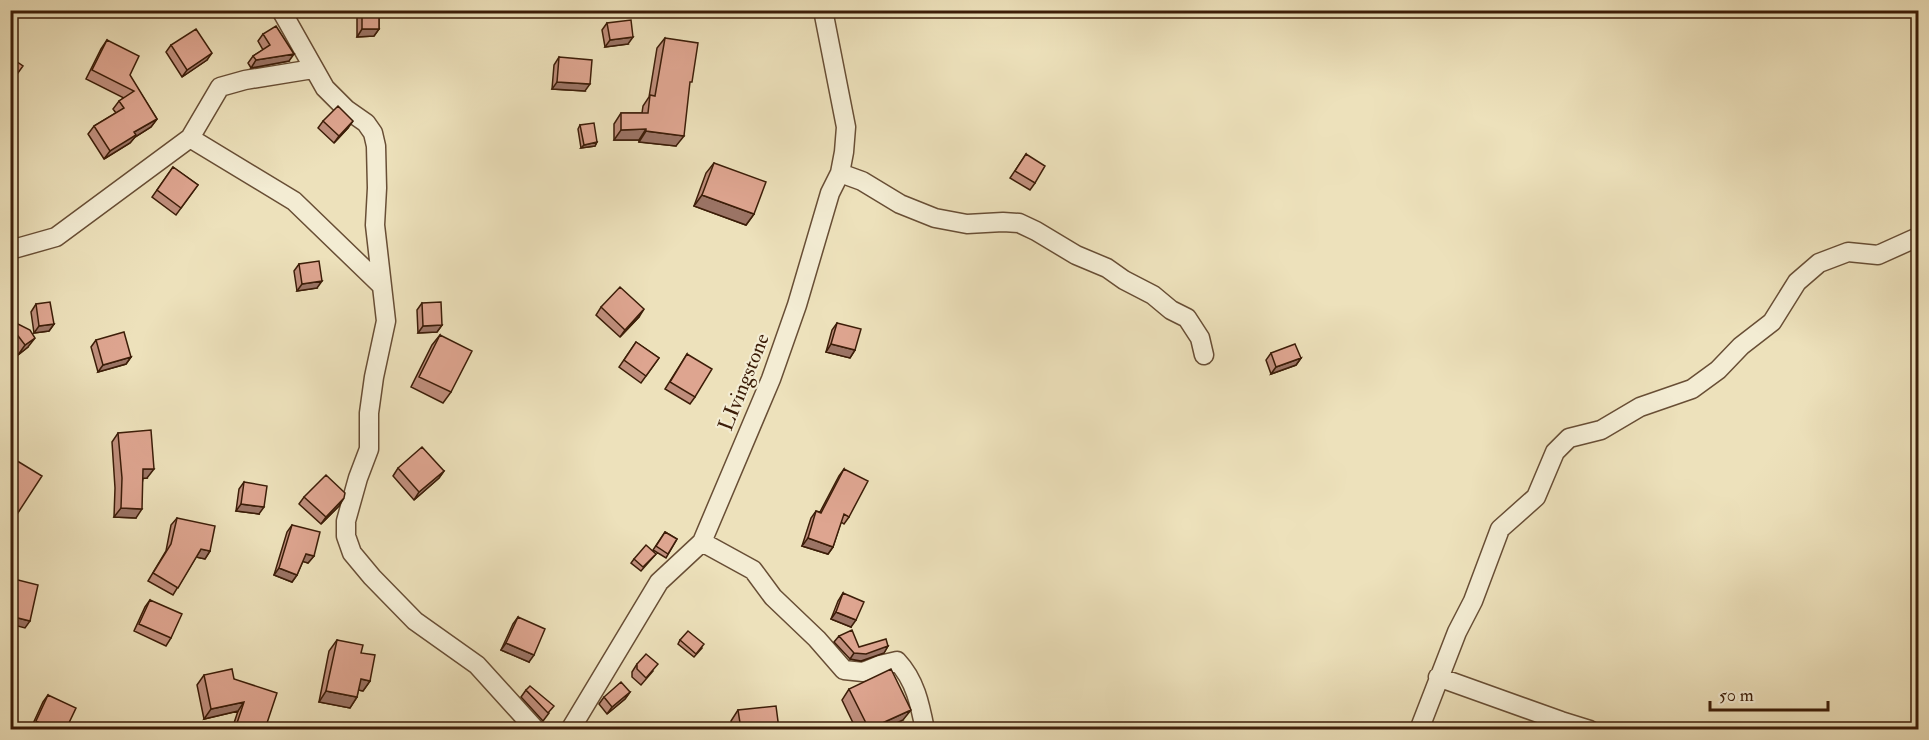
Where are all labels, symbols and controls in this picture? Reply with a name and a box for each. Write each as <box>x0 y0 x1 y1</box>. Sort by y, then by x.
street label: LIvingstone <box>712 329 776 435</box>
scale bar <box>1710 674 1828 712</box>
text: 50 m <box>1719 684 1754 707</box>

